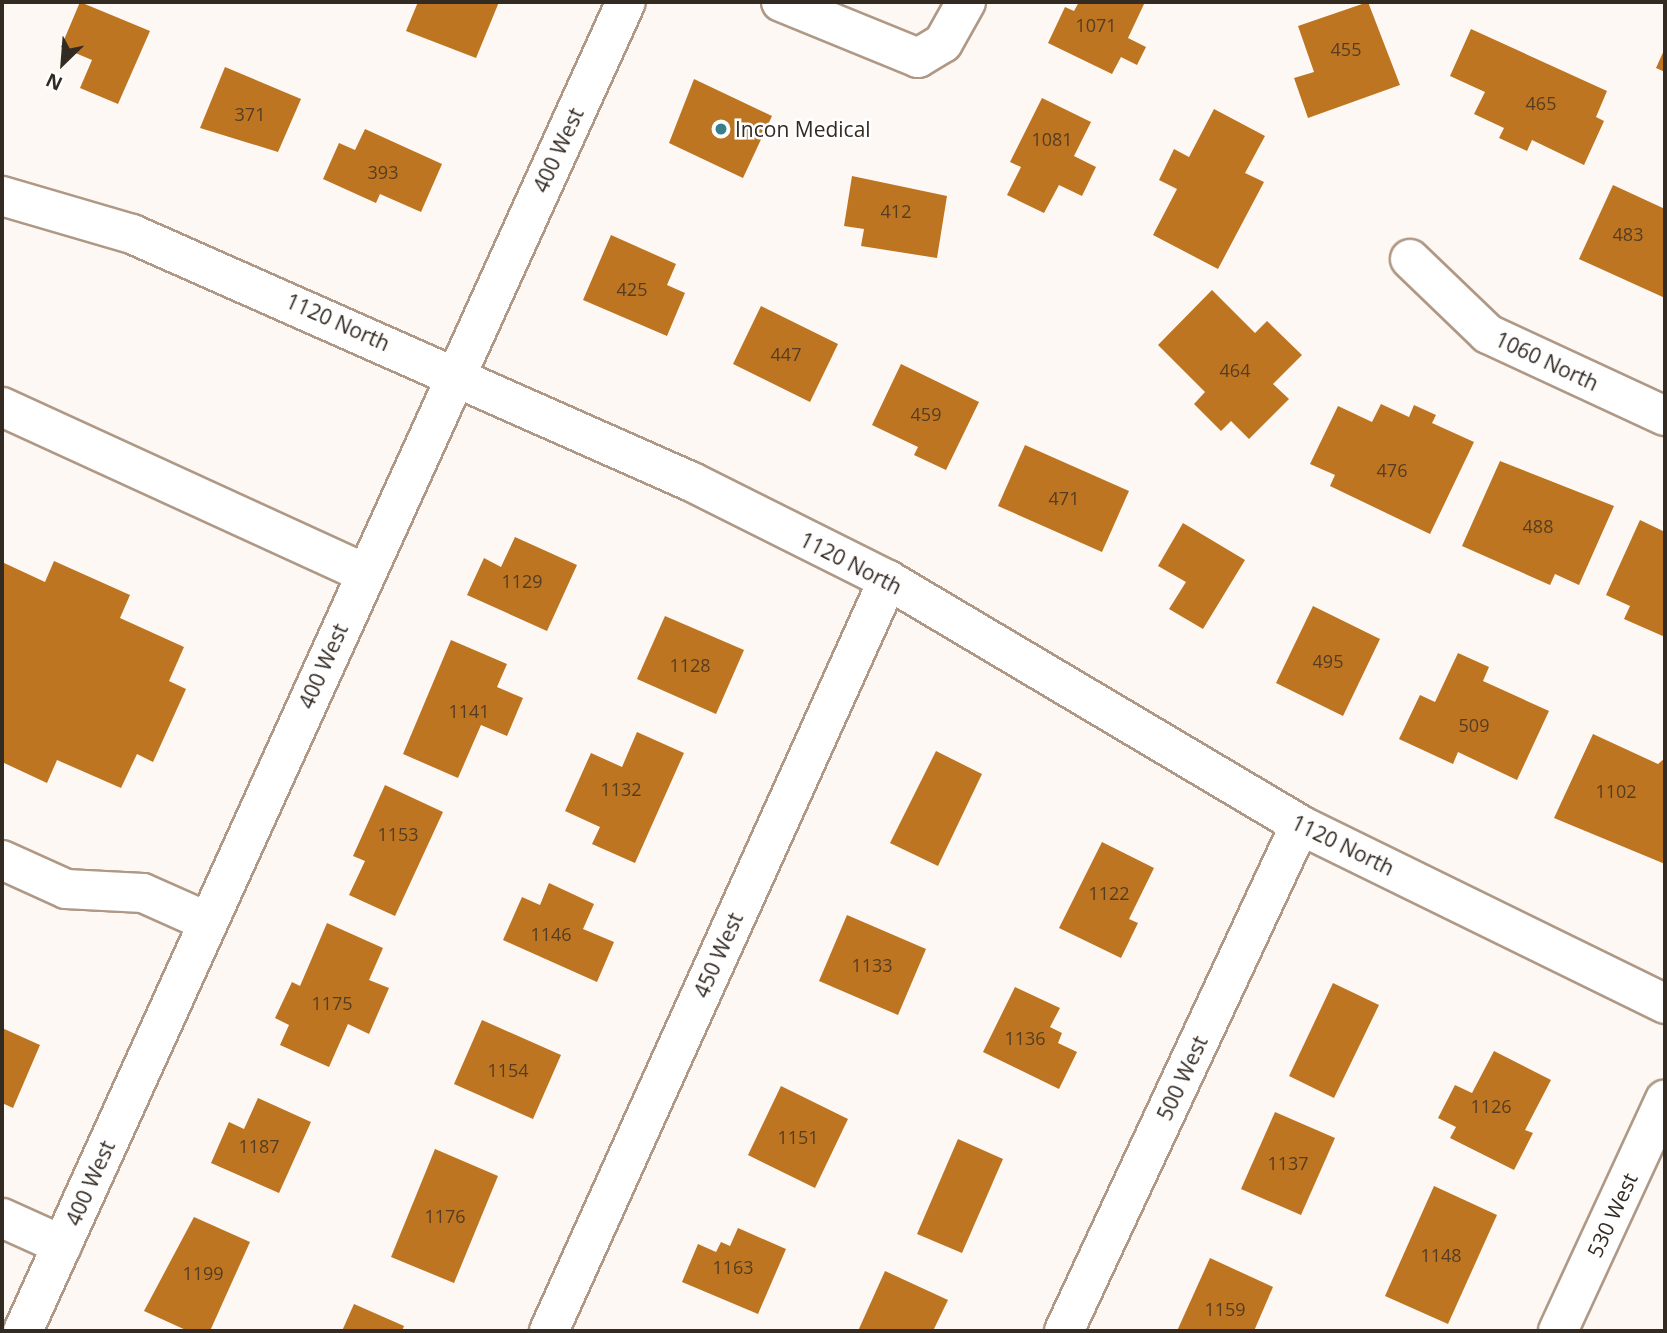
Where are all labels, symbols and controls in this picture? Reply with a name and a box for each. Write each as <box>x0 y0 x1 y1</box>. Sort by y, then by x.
house number: 1071 <box>1075 14 1117 36</box>
north arrow <box>28 28 98 98</box>
house number: 455 <box>1331 38 1361 60</box>
text: N <box>42 67 67 97</box>
house number: 465 <box>1526 92 1556 114</box>
house number: 371 <box>235 103 265 125</box>
street label: 400 West <box>528 104 588 196</box>
place label: Incon Medical <box>735 116 871 142</box>
marker: Incon Medical <box>713 121 729 137</box>
house number: 1081 <box>1031 128 1073 150</box>
house number: 393 <box>368 161 398 183</box>
house number: 412 <box>881 200 911 222</box>
house number: 483 <box>1613 223 1643 245</box>
house number: 425 <box>617 278 647 300</box>
street label: 1120 North <box>282 288 394 356</box>
street label: 1060 North <box>1491 326 1603 396</box>
house number: 447 <box>771 343 801 365</box>
house number: 464 <box>1220 359 1250 381</box>
house number: 459 <box>911 403 941 425</box>
house number: 476 <box>1377 459 1407 481</box>
house number: 471 <box>1049 487 1079 509</box>
house number: 488 <box>1523 515 1553 537</box>
street label: 1120 North <box>796 527 906 599</box>
house number: 1129 <box>501 570 543 592</box>
street label: 400 West <box>293 620 353 712</box>
house number: 495 <box>1313 650 1343 672</box>
house number: 1128 <box>669 654 711 676</box>
house number: 1141 <box>448 700 490 722</box>
house number: 509 <box>1459 714 1489 736</box>
house number: 1132 <box>600 778 642 800</box>
house number: 1102 <box>1595 780 1637 802</box>
street label: 1120 North <box>1288 809 1398 881</box>
house number: 1153 <box>377 823 419 845</box>
house number: 1122 <box>1088 882 1130 904</box>
street label: 450 West <box>688 909 748 1001</box>
house number: 1146 <box>530 923 572 945</box>
house number: 1133 <box>851 954 893 976</box>
house number: 1175 <box>311 992 353 1014</box>
house number: 1136 <box>1004 1027 1046 1049</box>
street label: 500 West <box>1152 1032 1212 1124</box>
house number: 1154 <box>487 1059 529 1081</box>
house number: 1126 <box>1470 1095 1512 1117</box>
house number: 1151 <box>777 1126 819 1148</box>
house number: 1187 <box>238 1135 280 1157</box>
street label: 400 West <box>60 1137 120 1229</box>
house number: 1137 <box>1267 1152 1309 1174</box>
street label: 530 West <box>1582 1169 1642 1261</box>
house number: 1176 <box>424 1205 466 1227</box>
house number: 1148 <box>1420 1244 1462 1266</box>
house number: 1163 <box>712 1256 754 1278</box>
house number: 1199 <box>182 1262 224 1284</box>
house number: 1159 <box>1204 1298 1246 1320</box>

